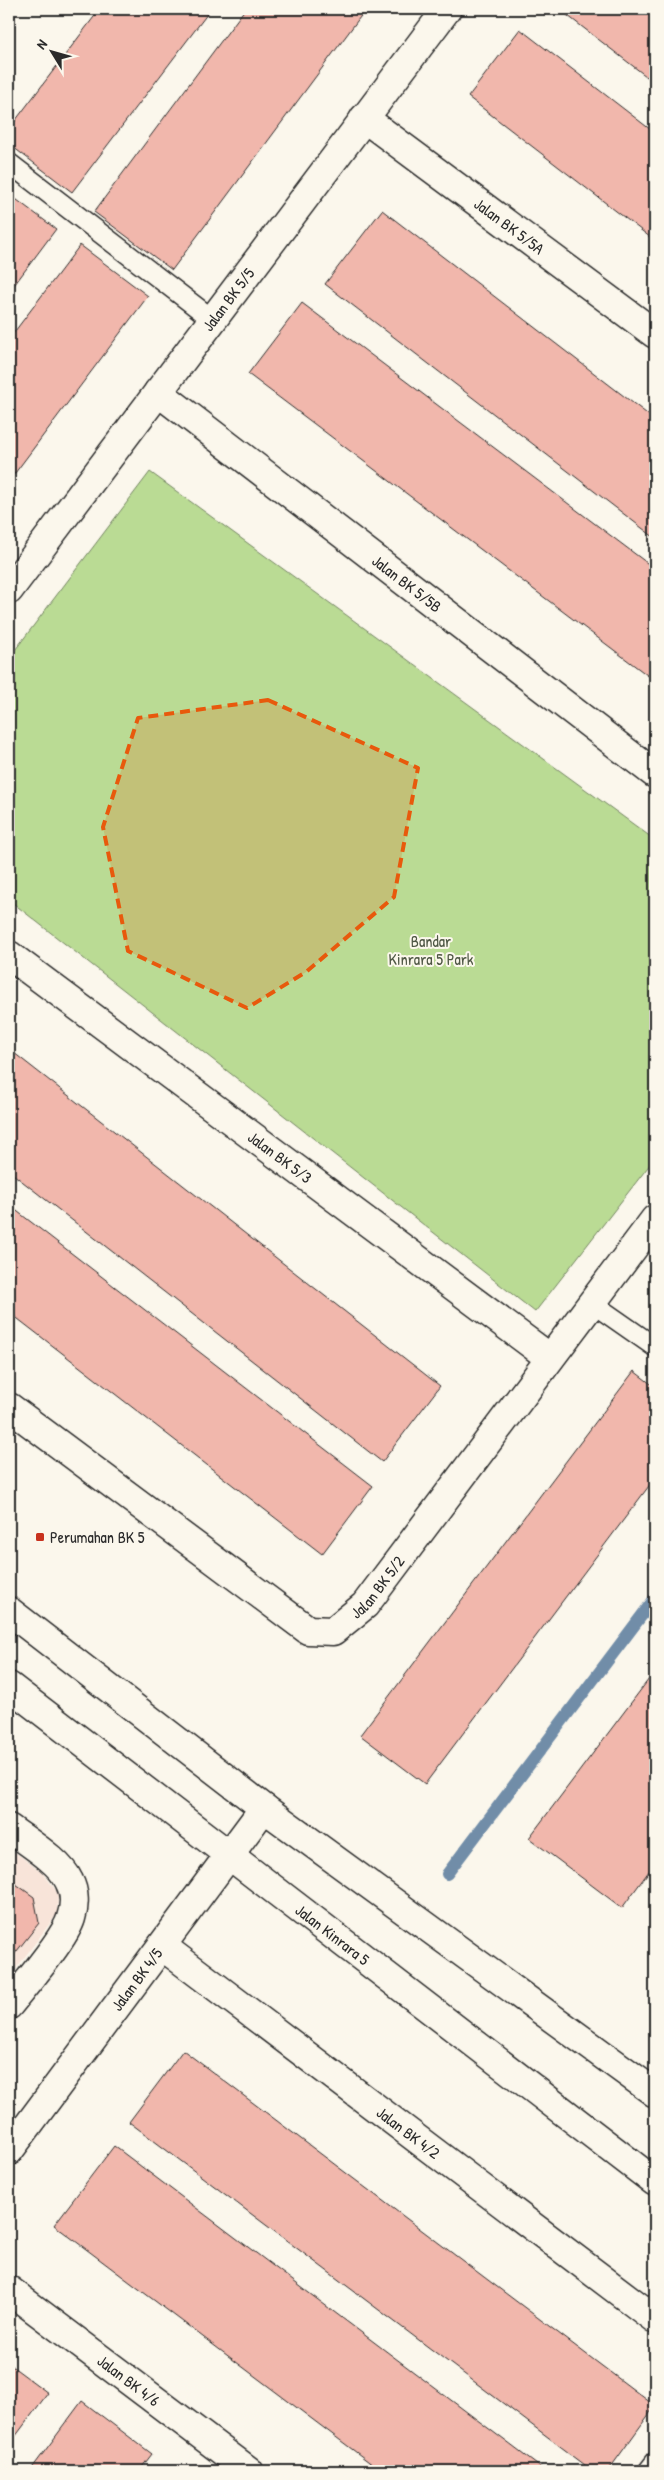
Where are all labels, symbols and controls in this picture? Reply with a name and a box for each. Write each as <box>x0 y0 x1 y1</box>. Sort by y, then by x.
north arrow <box>28 28 78 78</box>
text: N <box>31 35 51 53</box>
street label: Jalan BK 5/5A <box>470 193 549 259</box>
street label: Jalan BK 5/5 <box>197 263 259 336</box>
street label: Jalan BK 5/5B <box>368 550 446 617</box>
park label: Bandar Kinrara 5 Park <box>389 930 474 970</box>
street label: Jalan BK 5/3 <box>244 1126 317 1188</box>
place label: Perumahan BK 5 <box>50 1526 145 1548</box>
marker: Perumahan BK 5 <box>34 1531 46 1543</box>
street label: Jalan BK 5/2 <box>346 1551 410 1623</box>
street label: Jalan Kinrara 5 <box>291 1899 374 1970</box>
street label: Jalan BK 4/5 <box>106 1943 168 2015</box>
street label: Jalan BK 4/2 <box>372 2101 445 2164</box>
street label: Jalan BK 4/6 <box>93 2350 165 2411</box>

